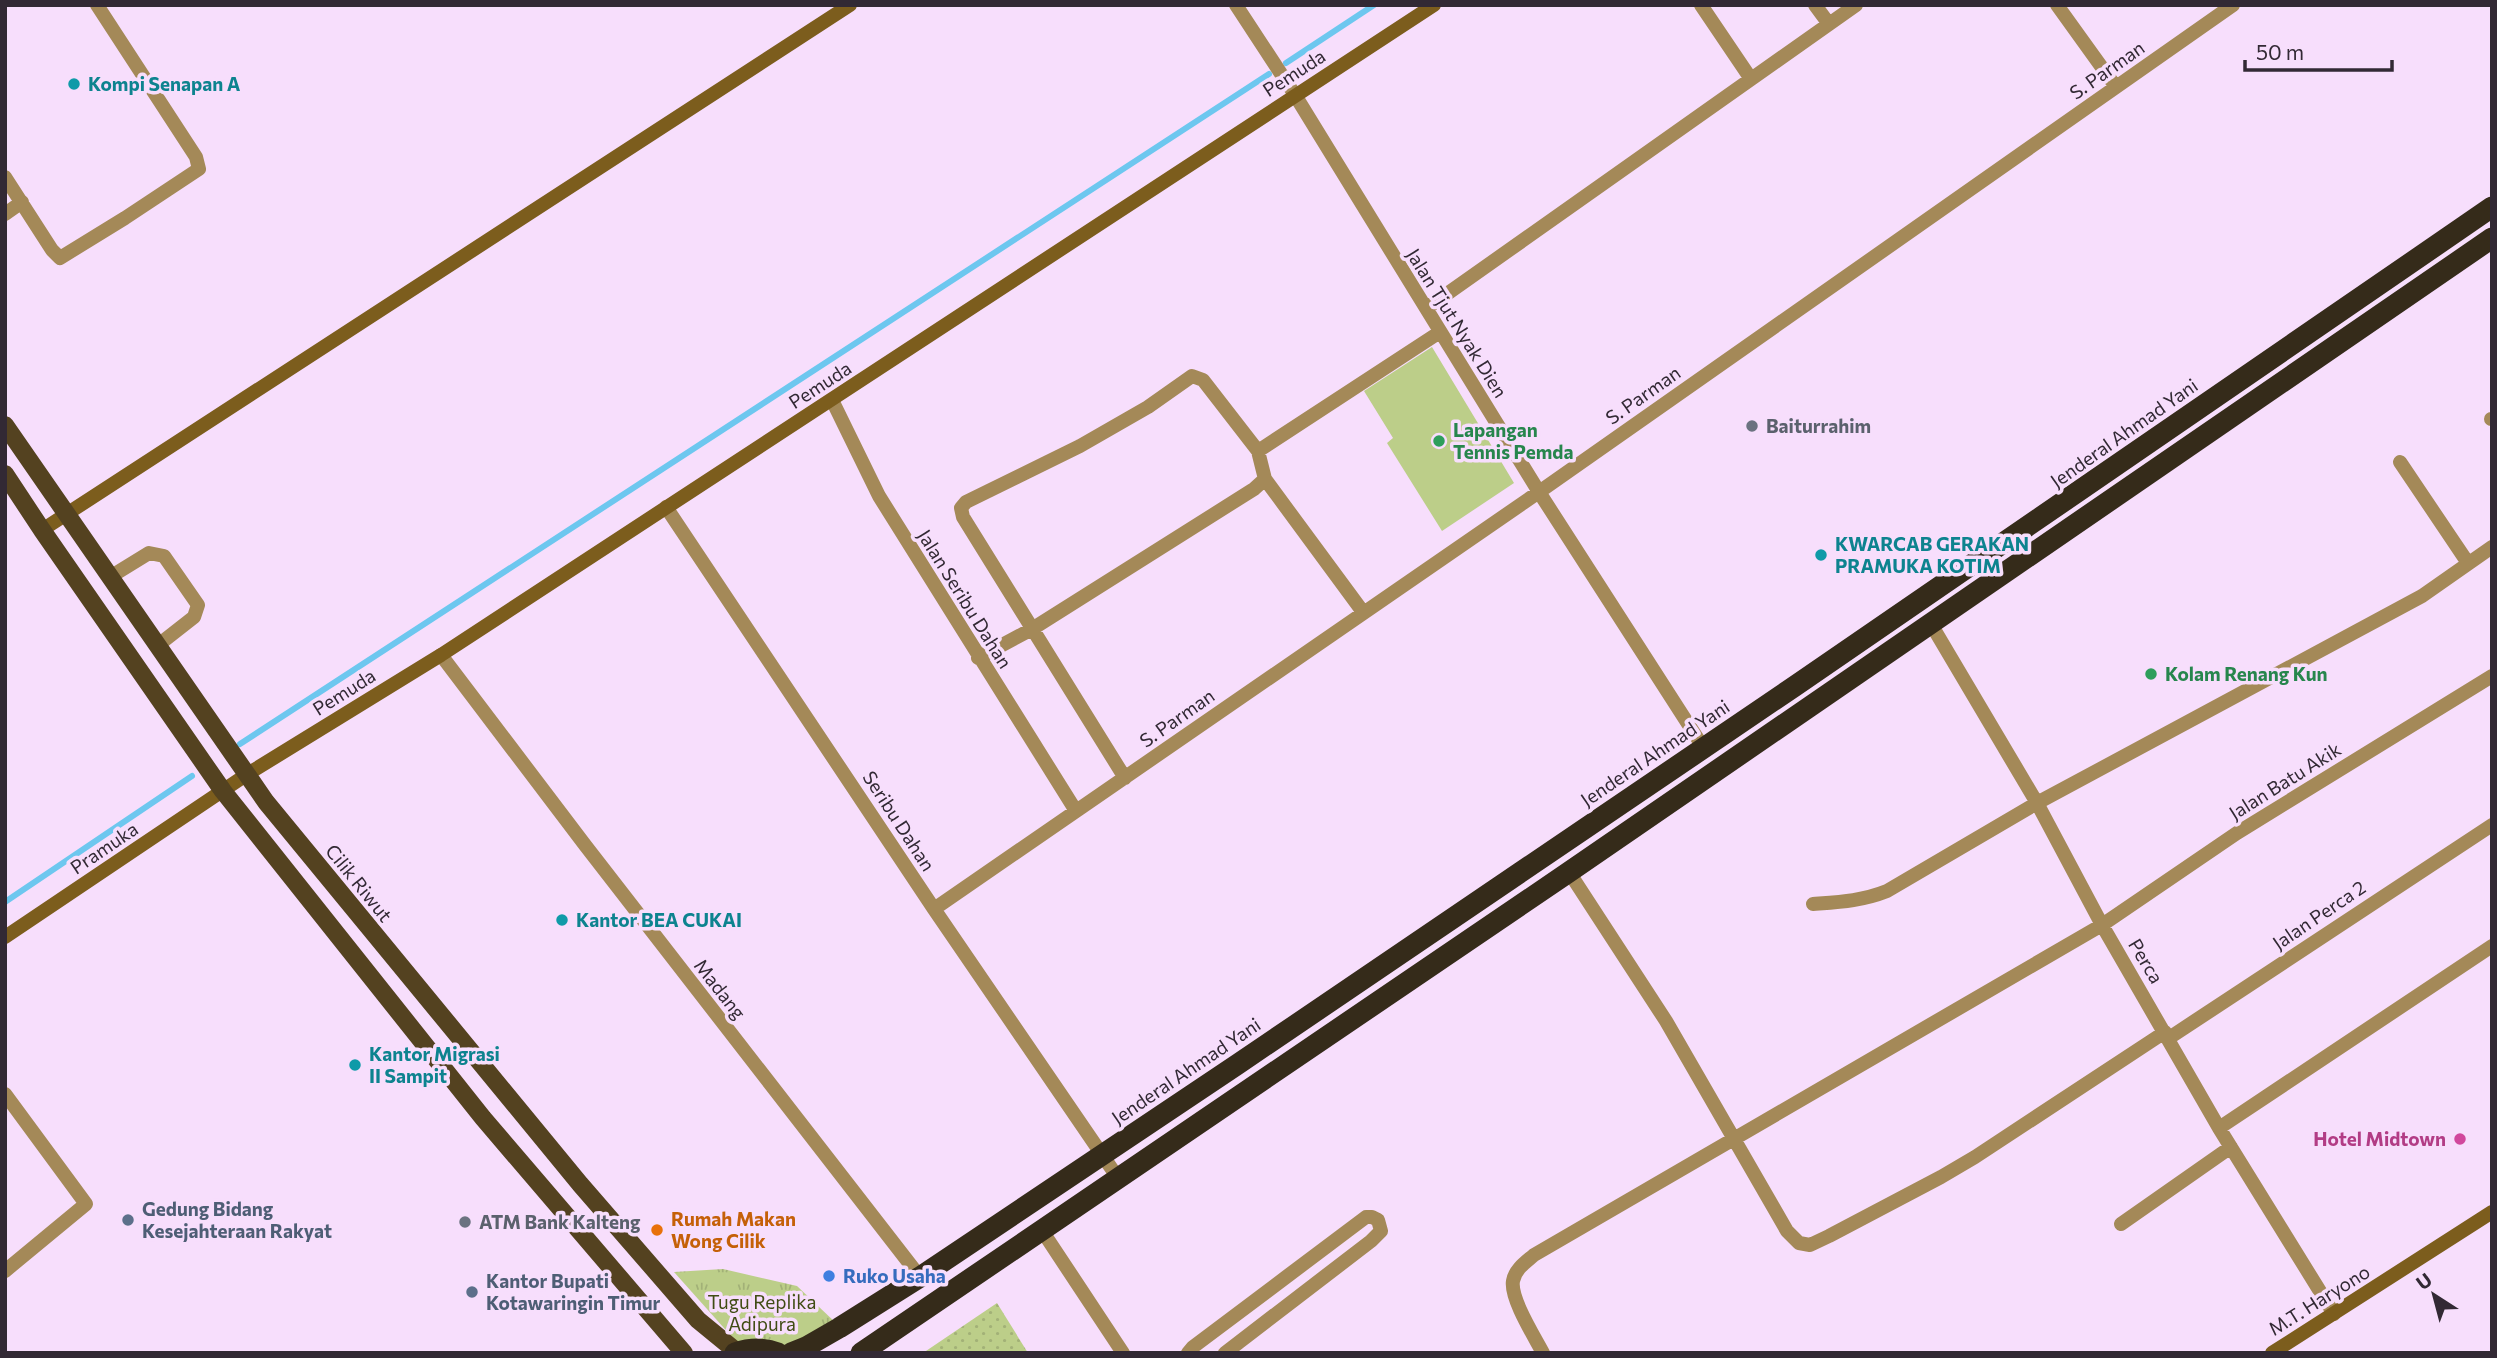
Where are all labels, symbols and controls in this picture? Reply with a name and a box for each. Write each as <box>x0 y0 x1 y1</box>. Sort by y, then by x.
scale bar <box>2245 28 2392 72</box>
street label: S. Parman <box>2065 35 2149 104</box>
text: 50 m <box>2256 39 2304 64</box>
street label: Pemuda <box>1258 44 1329 101</box>
place label: Kompi Senapan A <box>88 72 241 95</box>
marker: Kompi Senapan A <box>66 76 82 92</box>
street label: Jalan Tjut Nyak Dien <box>1402 244 1513 402</box>
street label: Pemuda <box>784 356 855 413</box>
street label: S. Parman <box>1601 360 1685 429</box>
street label: Jenderal Ahmad Yani <box>2046 373 2202 492</box>
place label: Baiturrahim <box>1766 414 1871 437</box>
place label: Lapangan Tennis Pemda <box>1453 418 1573 463</box>
marker: Baiturrahim <box>1744 418 1760 434</box>
marker: Lapangan Tennis Pemda <box>1431 433 1447 449</box>
street label: Jalan Seribu Dahan <box>913 525 1017 672</box>
place label: KWARCAB GERAKAN PRAMUKA KOTIM <box>1835 532 2029 577</box>
marker: KWARCAB GERAKAN PRAMUKA KOTIM <box>1813 547 1829 563</box>
place label: Kolam Renang Kun <box>2165 662 2328 685</box>
street label: Pemuda <box>308 663 379 720</box>
marker: Kolam Renang Kun <box>2143 666 2159 682</box>
street label: S. Parman <box>1135 683 1219 752</box>
street label: Jenderal Ahmad Yani <box>1576 694 1734 811</box>
street label: Jalan Batu Akik <box>2225 737 2345 824</box>
street label: Seribu Dahan <box>859 766 940 875</box>
street label: Pramuka <box>66 817 142 879</box>
street label: Cilik Riwut <box>321 839 398 926</box>
street label: Jalan Perca 2 <box>2268 875 2370 954</box>
place label: Kantor BEA CUKAI <box>576 908 742 931</box>
marker: Kantor BEA CUKAI <box>554 912 570 928</box>
street label: Perca <box>2124 934 2169 987</box>
street label: Madang <box>690 954 751 1023</box>
street label: Jenderal Ahmad Yani <box>1107 1012 1265 1129</box>
place label: Kantor Migrasi II Sampit <box>369 1042 500 1087</box>
marker: Kantor Migrasi II Sampit <box>347 1057 363 1073</box>
place label: Hotel Midtown <box>2313 1127 2446 1150</box>
marker: Hotel Midtown <box>2452 1131 2468 1147</box>
place label: Gedung Bidang Kesejahteraan Rakyat <box>142 1197 332 1242</box>
place label: Rumah Makan Wong Cilik <box>671 1207 796 1252</box>
place label: ATM Bank Kalteng <box>479 1210 641 1233</box>
marker: Gedung Bidang Kesejahteraan Rakyat <box>120 1212 136 1228</box>
marker: ATM Bank Kalteng <box>457 1214 473 1230</box>
marker: Rumah Makan Wong Cilik <box>649 1222 665 1238</box>
street label: M.T. Haryono <box>2264 1259 2374 1340</box>
north arrow <box>2399 1260 2469 1330</box>
place label: Ruko Usaha <box>843 1264 946 1287</box>
text: U <box>2411 1267 2436 1294</box>
marker: Ruko Usaha <box>821 1268 837 1284</box>
place label: Kantor Bupati Kotawaringin Timur <box>486 1269 661 1314</box>
marker: Kantor Bupati Kotawaringin Timur <box>464 1284 480 1300</box>
park label: Tugu Replika Adipura <box>707 1290 817 1335</box>

